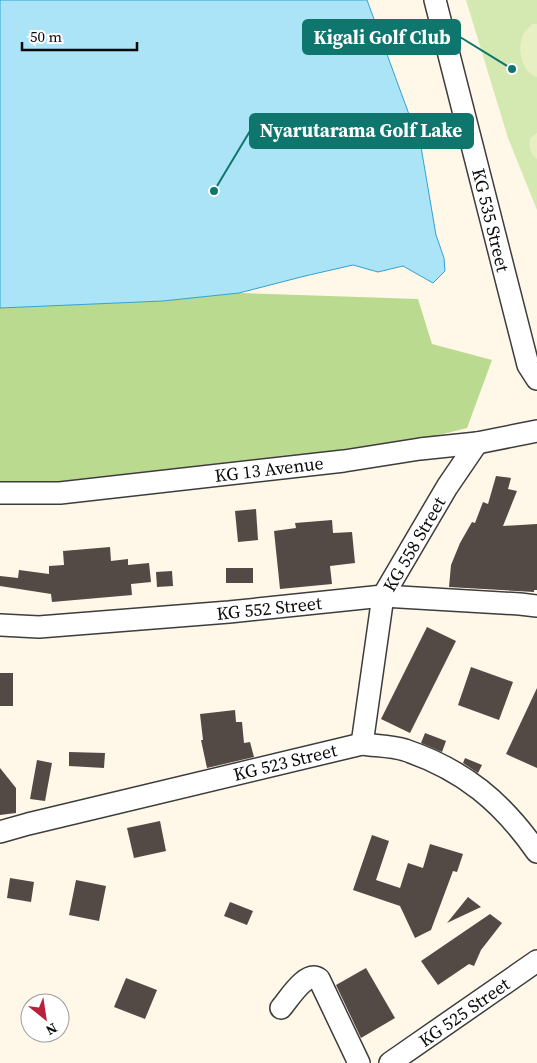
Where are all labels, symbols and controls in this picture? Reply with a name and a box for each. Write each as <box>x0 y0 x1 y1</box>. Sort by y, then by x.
scale bar <box>22 20 138 52</box>
callout: Kigali Golf Club <box>303 20 460 54</box>
text: Kigali Golf Club <box>313 24 451 50</box>
text: 50 m <box>30 26 62 47</box>
callout: Nyarutarama Golf Lake <box>250 114 473 148</box>
text: Nyarutarama Golf Lake <box>260 117 462 143</box>
street label: KG 535 Street <box>466 166 516 274</box>
street label: KG 13 Avenue <box>213 450 325 488</box>
street label: KG 558 Street <box>377 492 451 596</box>
street label: KG 552 Street <box>215 590 323 626</box>
street label: KG 523 Street <box>231 737 339 787</box>
street label: KG 525 Street <box>414 971 515 1053</box>
north arrow <box>20 993 70 1043</box>
text: N <box>42 1018 61 1040</box>

